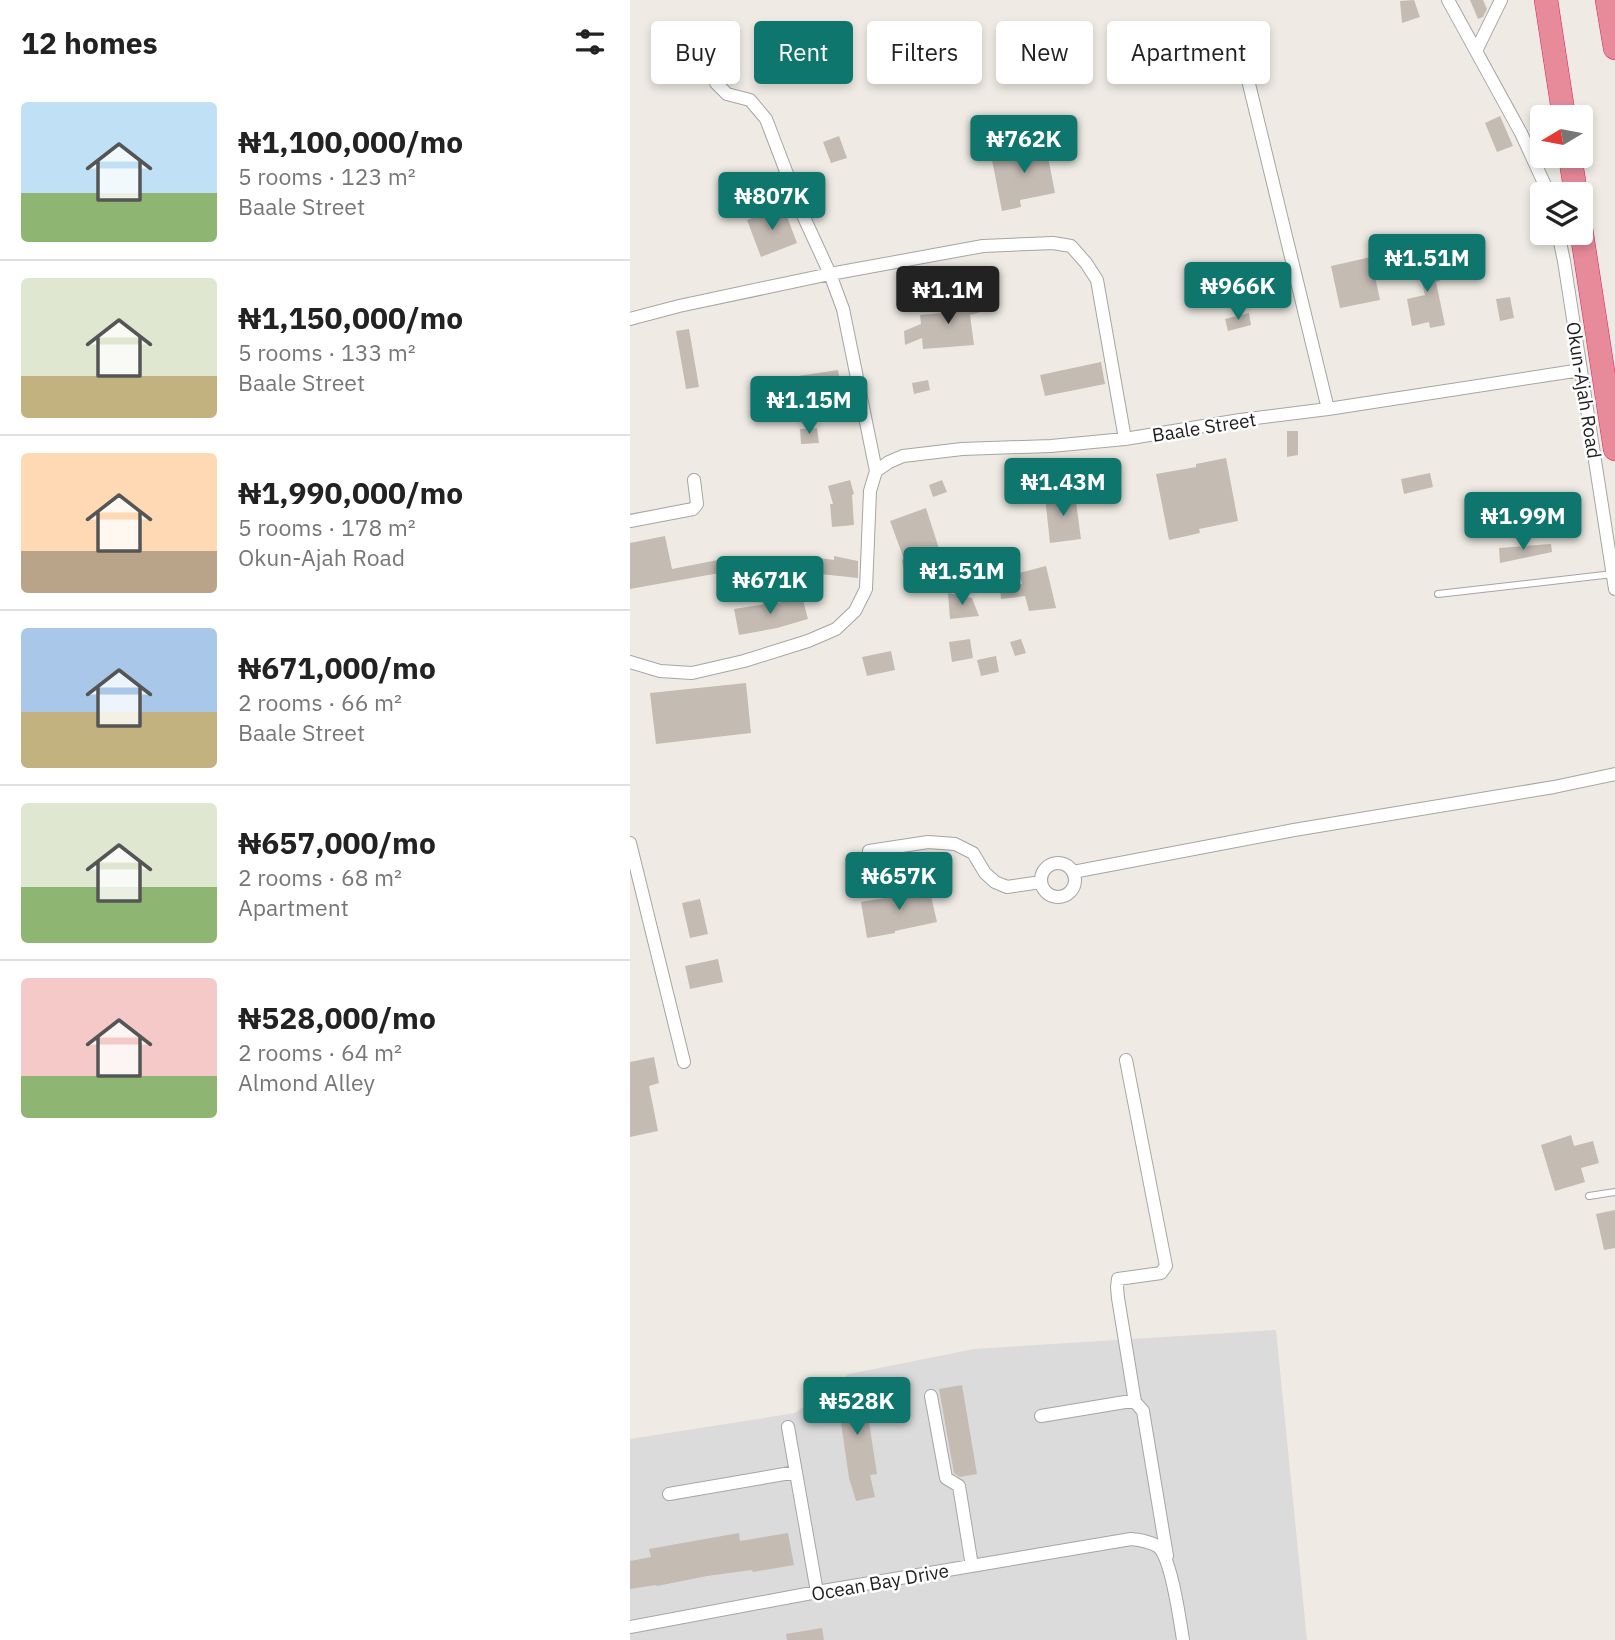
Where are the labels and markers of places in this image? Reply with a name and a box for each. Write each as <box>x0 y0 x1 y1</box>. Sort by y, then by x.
pin: ₦762K <box>975 116 1073 175</box>
pin: ₦807K <box>723 173 821 232</box>
pin: ₦1.51M <box>1370 234 1484 294</box>
pin: ₦966K <box>1189 262 1287 322</box>
pin: ₦1.1M <box>899 266 997 326</box>
pin: ₦1.15M <box>752 376 866 436</box>
pin: ₦1.43M <box>1006 458 1120 518</box>
pin: ₦1.99M <box>1466 492 1580 552</box>
pin: ₦1.51M <box>905 548 1019 607</box>
pin: ₦671K <box>721 556 819 616</box>
pin: ₦657K <box>850 852 948 912</box>
pin: ₦528K <box>808 1378 906 1437</box>

